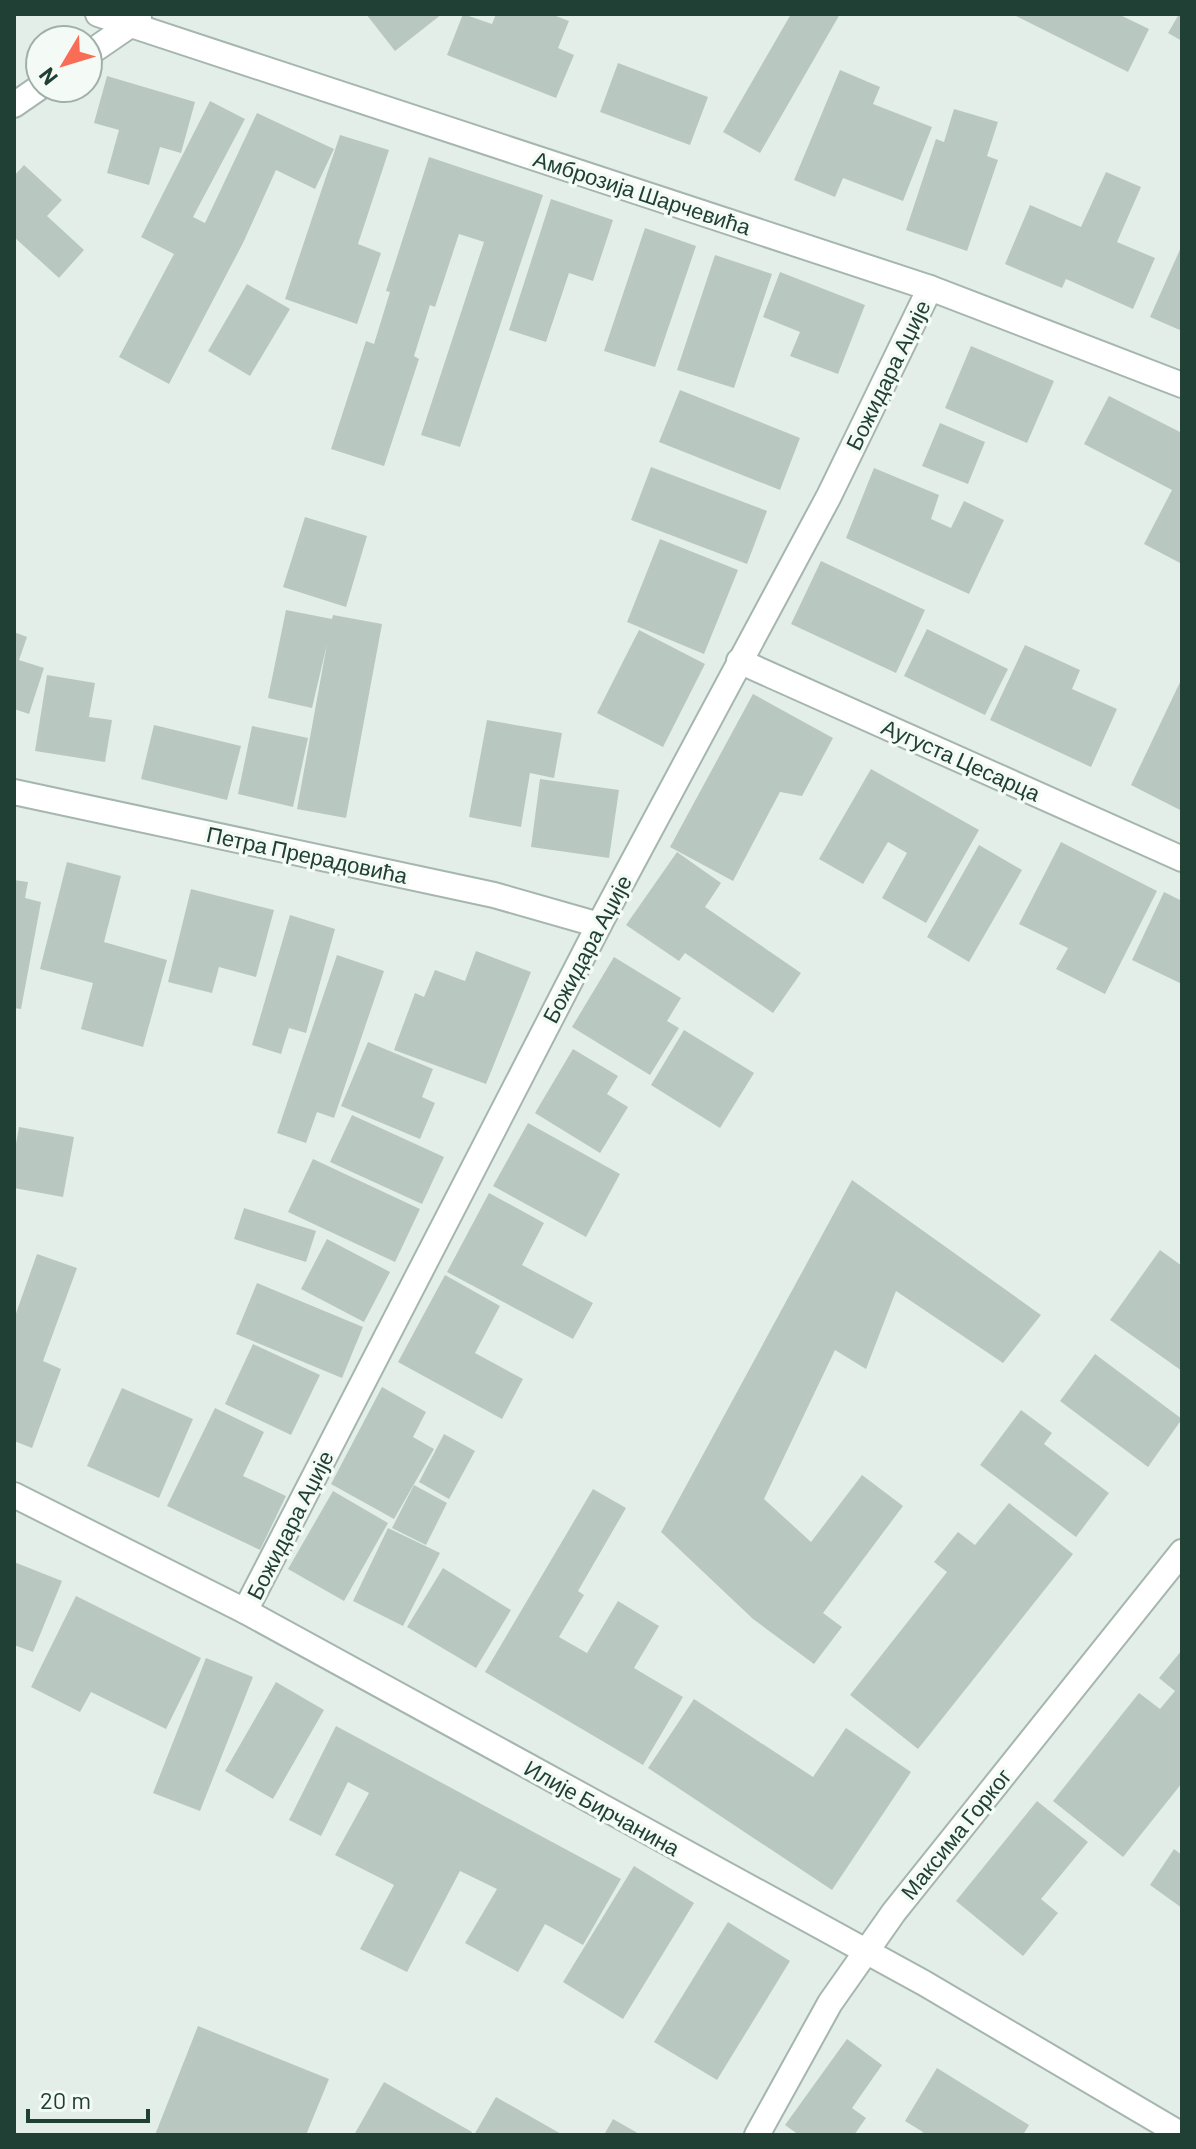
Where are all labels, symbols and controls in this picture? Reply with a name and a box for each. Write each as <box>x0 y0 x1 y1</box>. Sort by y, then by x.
north arrow <box>24 24 104 104</box>
text: N <box>33 63 62 91</box>
street label: Амброзија Шарчевића <box>530 145 755 241</box>
street label: Божидара Аџије <box>840 295 936 454</box>
street label: Аугуста Цесарца <box>878 713 1045 807</box>
street label: Петра Прерадовића <box>204 820 411 889</box>
street label: Божидара Аџије <box>536 870 637 1027</box>
street label: Божидара Аџије <box>240 1446 339 1604</box>
street label: Илије Бирчанина <box>520 1754 685 1862</box>
street label: Максима Горког <box>895 1763 1017 1905</box>
scale bar <box>28 2073 148 2123</box>
text: 20 m <box>40 2085 91 2114</box>

